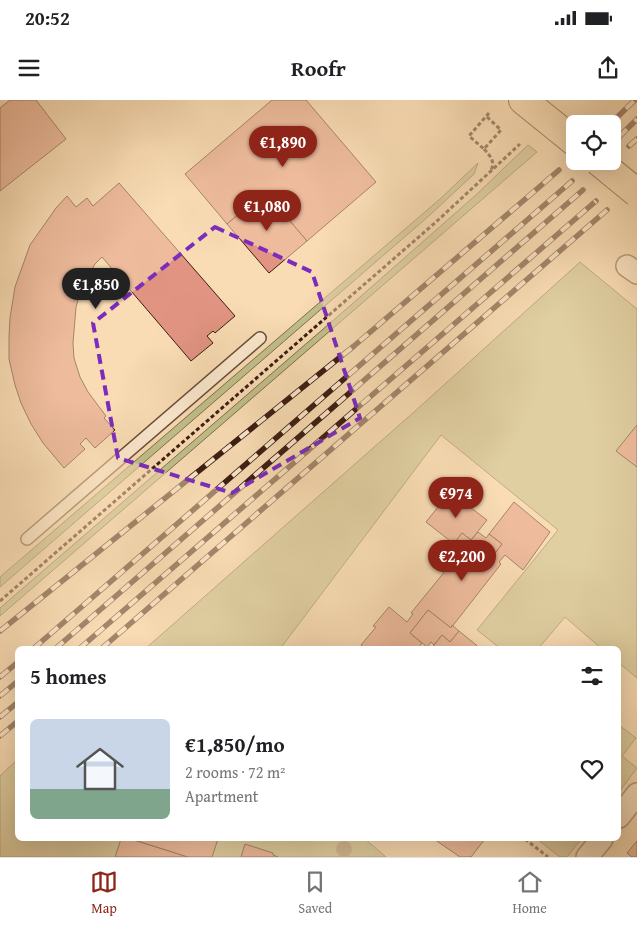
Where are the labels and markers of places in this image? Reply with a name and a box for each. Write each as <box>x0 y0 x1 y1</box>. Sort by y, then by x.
pin: €1,890 <box>242 126 324 168</box>
pin: €1,080 <box>226 190 308 232</box>
pin: €1,850 <box>55 268 137 310</box>
pin: €974 <box>426 476 486 519</box>
pin: €2,200 <box>421 540 503 582</box>

